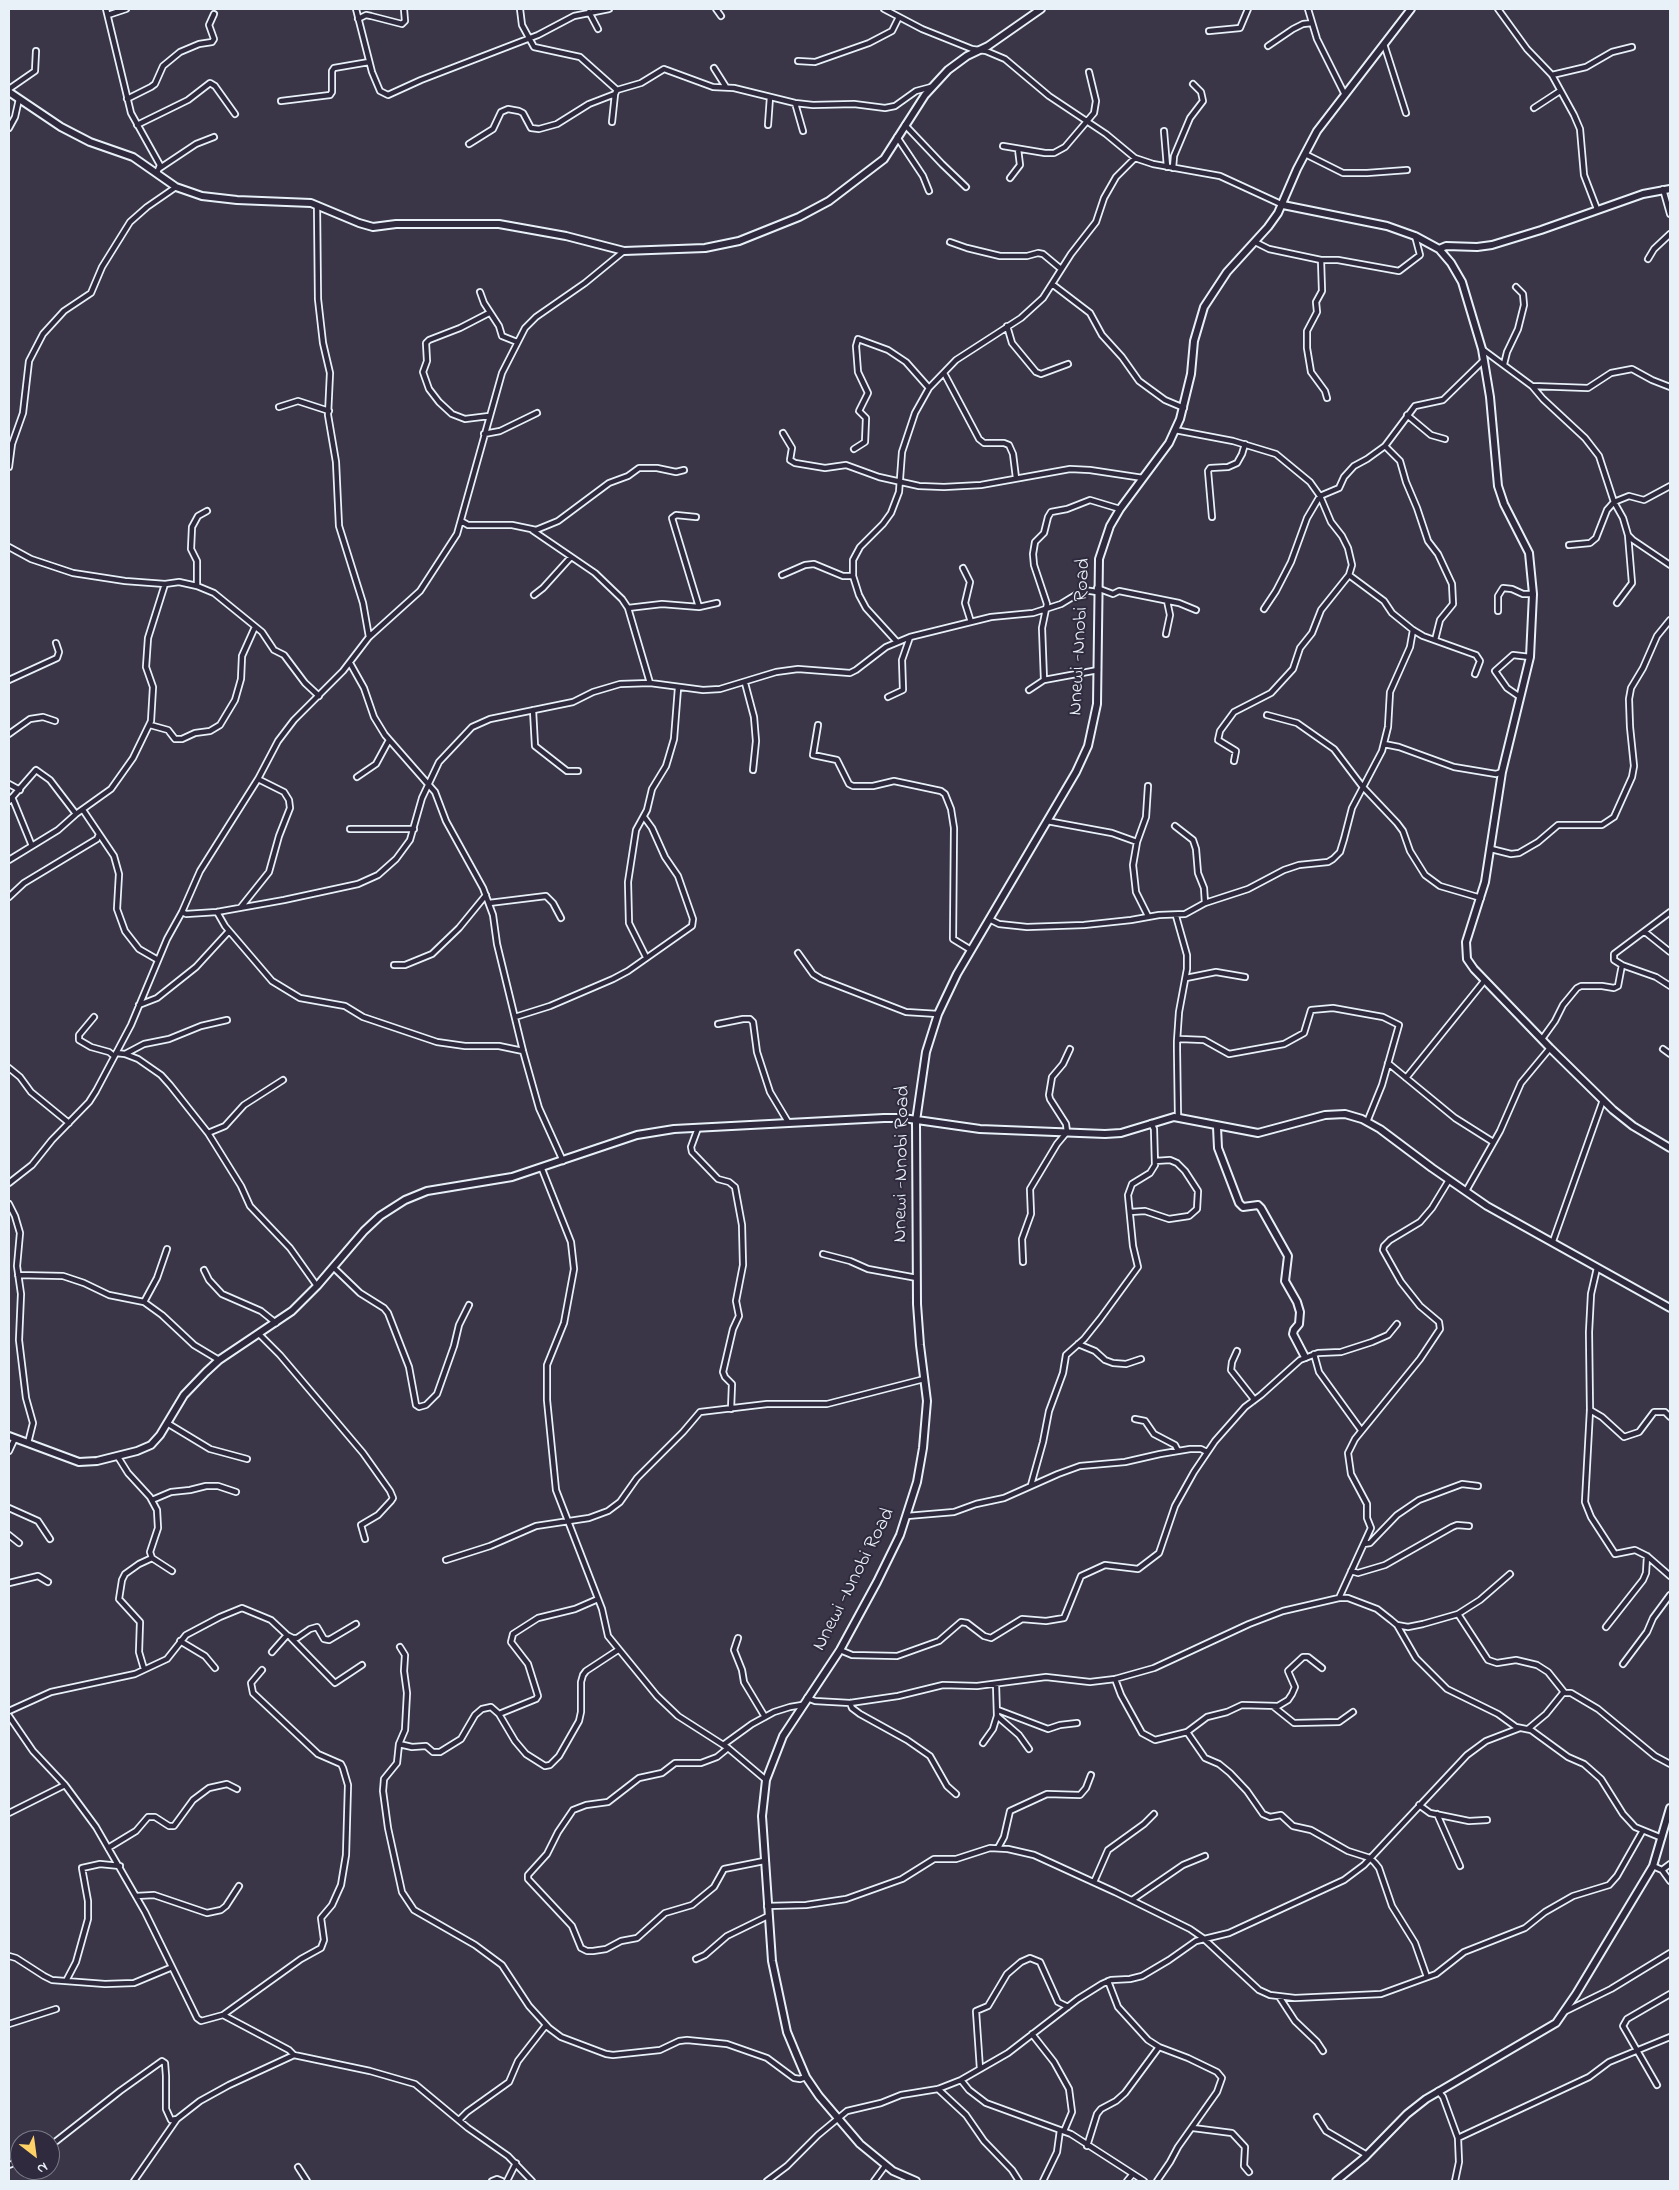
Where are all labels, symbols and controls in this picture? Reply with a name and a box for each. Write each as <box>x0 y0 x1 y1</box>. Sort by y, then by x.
street label: Nnewi -Nnobi Road <box>1065 558 1097 716</box>
street label: Nnewi -Nnobi Road <box>890 1085 916 1243</box>
street label: Nnewi -Nnobi Road <box>809 1504 901 1656</box>
north arrow <box>10 2130 60 2180</box>
text: N <box>33 2156 52 2179</box>

